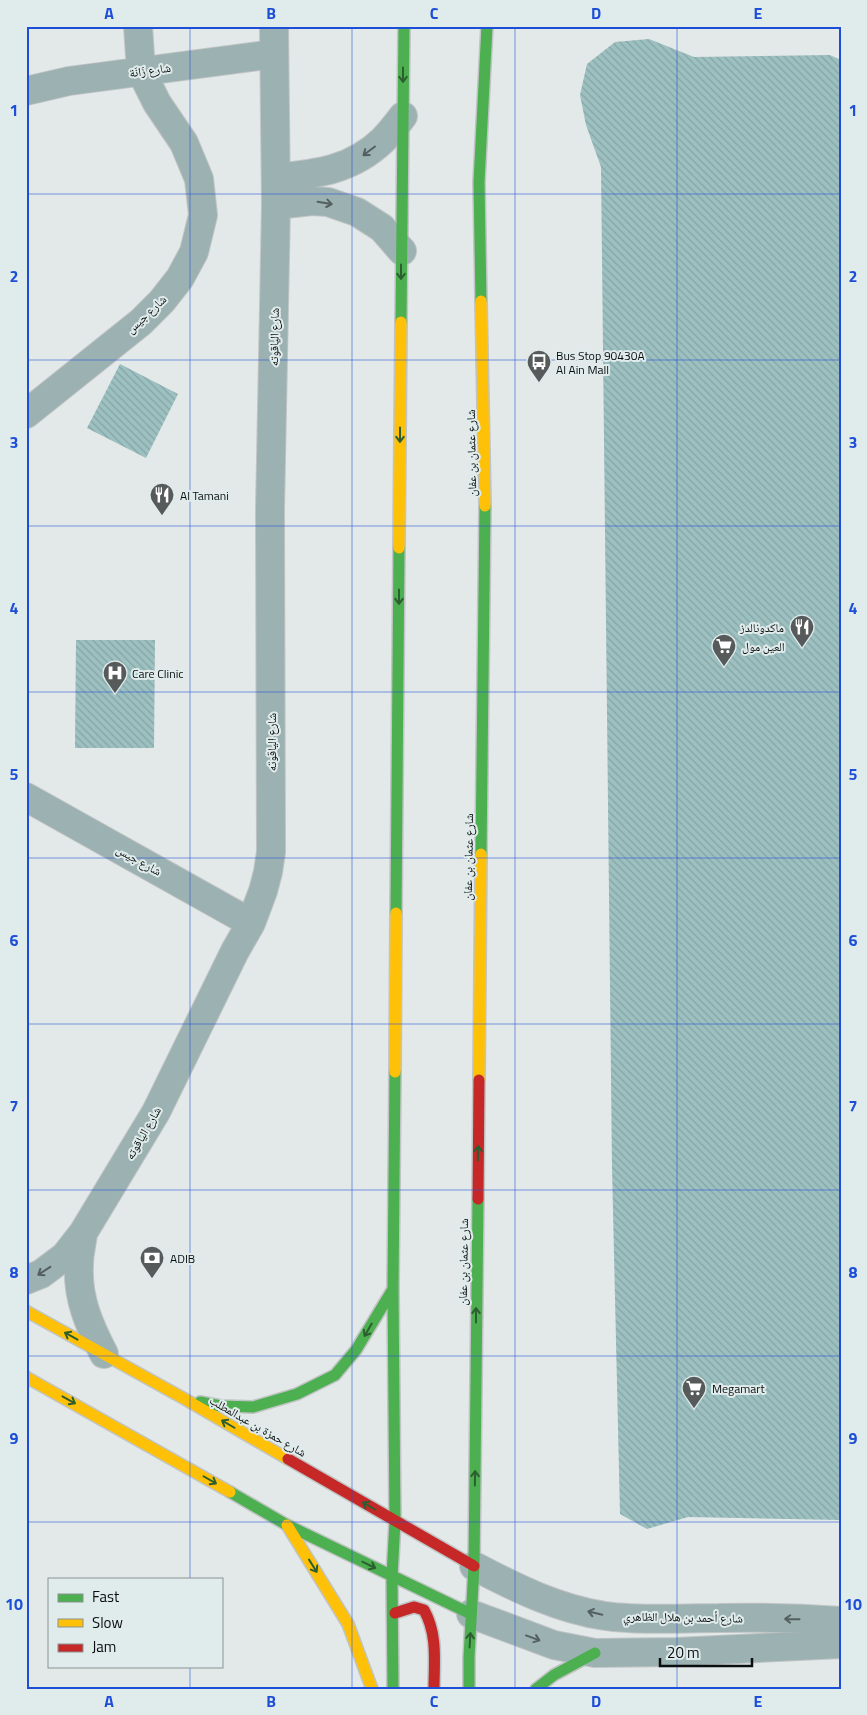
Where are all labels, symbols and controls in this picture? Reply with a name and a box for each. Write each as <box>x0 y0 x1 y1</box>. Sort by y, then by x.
text: A <box>104 1 114 25</box>
text: B <box>266 1 276 25</box>
text: C <box>430 1 439 25</box>
text: D <box>591 1 601 25</box>
text: E <box>754 1 763 25</box>
street label: شارع زَانَة <box>128 58 172 82</box>
one-way arrow <box>399 67 408 83</box>
text: 1 <box>10 98 18 122</box>
text: 1 <box>849 98 857 122</box>
one-way arrow <box>362 146 376 156</box>
one-way arrow <box>316 198 332 208</box>
text: 2 <box>10 264 18 288</box>
one-way arrow <box>397 264 406 280</box>
text: 2 <box>849 264 857 288</box>
street label: شارع جيس <box>121 290 171 338</box>
street label: شارع الياقوته <box>264 308 284 366</box>
place label: Bus Stop 90430A Al Ain Mall <box>556 346 645 379</box>
bus stop icon: Bus Stop 90430A Al Ain Mall <box>526 349 552 383</box>
street label: شارع عثمان بن عفان <box>461 409 481 497</box>
one-way arrow <box>395 426 405 443</box>
text: 3 <box>10 430 18 454</box>
text: 3 <box>849 430 857 454</box>
restaurant icon: Al Tamani <box>149 482 175 516</box>
place label: Al Tamani <box>180 486 229 505</box>
one-way arrow <box>394 589 404 605</box>
text: 4 <box>10 596 19 620</box>
text: 4 <box>849 596 858 620</box>
restaurant icon: ماكدونالدز <box>789 614 815 648</box>
place label: ماكدونالدز <box>739 618 784 637</box>
supermarket icon: العين مول <box>711 633 737 667</box>
place label: العين مول <box>742 637 785 656</box>
hospital icon: Care Clinic <box>102 660 128 694</box>
place label: Care Clinic <box>132 664 184 683</box>
street label: شارع الياقوته <box>262 713 281 771</box>
text: 5 <box>10 762 19 786</box>
text: 5 <box>849 762 858 786</box>
street label: شارع عثمان بن عفان <box>458 813 478 901</box>
street label: شارع جيس <box>113 840 165 880</box>
text: 6 <box>10 928 19 952</box>
text: 6 <box>849 928 858 952</box>
text: 7 <box>10 1094 18 1118</box>
text: 7 <box>849 1094 857 1118</box>
street label: شارع الياقوته <box>120 1103 166 1163</box>
one-way arrow <box>473 1145 483 1161</box>
street label: شارع عثمان بن عفان <box>453 1218 473 1306</box>
bank icon: ADIB <box>139 1245 165 1279</box>
place label: ADIB <box>170 1249 195 1268</box>
text: 8 <box>10 1260 19 1284</box>
text: 8 <box>849 1260 858 1284</box>
one-way arrow <box>37 1266 51 1276</box>
one-way arrow <box>471 1307 481 1324</box>
one-way arrow <box>362 1323 372 1337</box>
one-way arrow <box>65 1330 79 1340</box>
supermarket icon: Megamart <box>681 1375 707 1409</box>
place label: Megamart <box>712 1379 765 1398</box>
street label: شارع حمزة بن عبدالمطلب <box>206 1390 310 1462</box>
one-way arrow <box>61 1396 76 1405</box>
one-way arrow <box>221 1419 235 1429</box>
text: 9 <box>10 1426 19 1450</box>
text: 9 <box>849 1426 858 1450</box>
one-way arrow <box>470 1470 480 1486</box>
one-way arrow <box>203 1476 217 1486</box>
one-way arrow <box>362 1500 376 1510</box>
one-way arrow <box>308 1559 318 1573</box>
one-way arrow <box>361 1561 376 1570</box>
legend <box>48 1578 222 1668</box>
text: Fast <box>92 1585 120 1608</box>
text: 10 <box>5 1592 23 1616</box>
text: 10 <box>844 1592 862 1616</box>
street label: شارع أحمد بن هلال الظاهري <box>623 1606 743 1629</box>
one-way arrow <box>587 1608 603 1617</box>
text: Slow <box>92 1611 123 1634</box>
one-way arrow <box>784 1614 800 1624</box>
one-way arrow <box>465 1632 475 1648</box>
one-way arrow <box>525 1634 540 1643</box>
text: Jam <box>92 1635 116 1658</box>
scale bar <box>660 1635 752 1667</box>
text: 20 m <box>667 1641 700 1664</box>
text: A <box>104 1689 114 1713</box>
text: B <box>266 1689 276 1713</box>
text: C <box>430 1689 439 1713</box>
text: D <box>591 1689 601 1713</box>
text: E <box>754 1689 763 1713</box>

